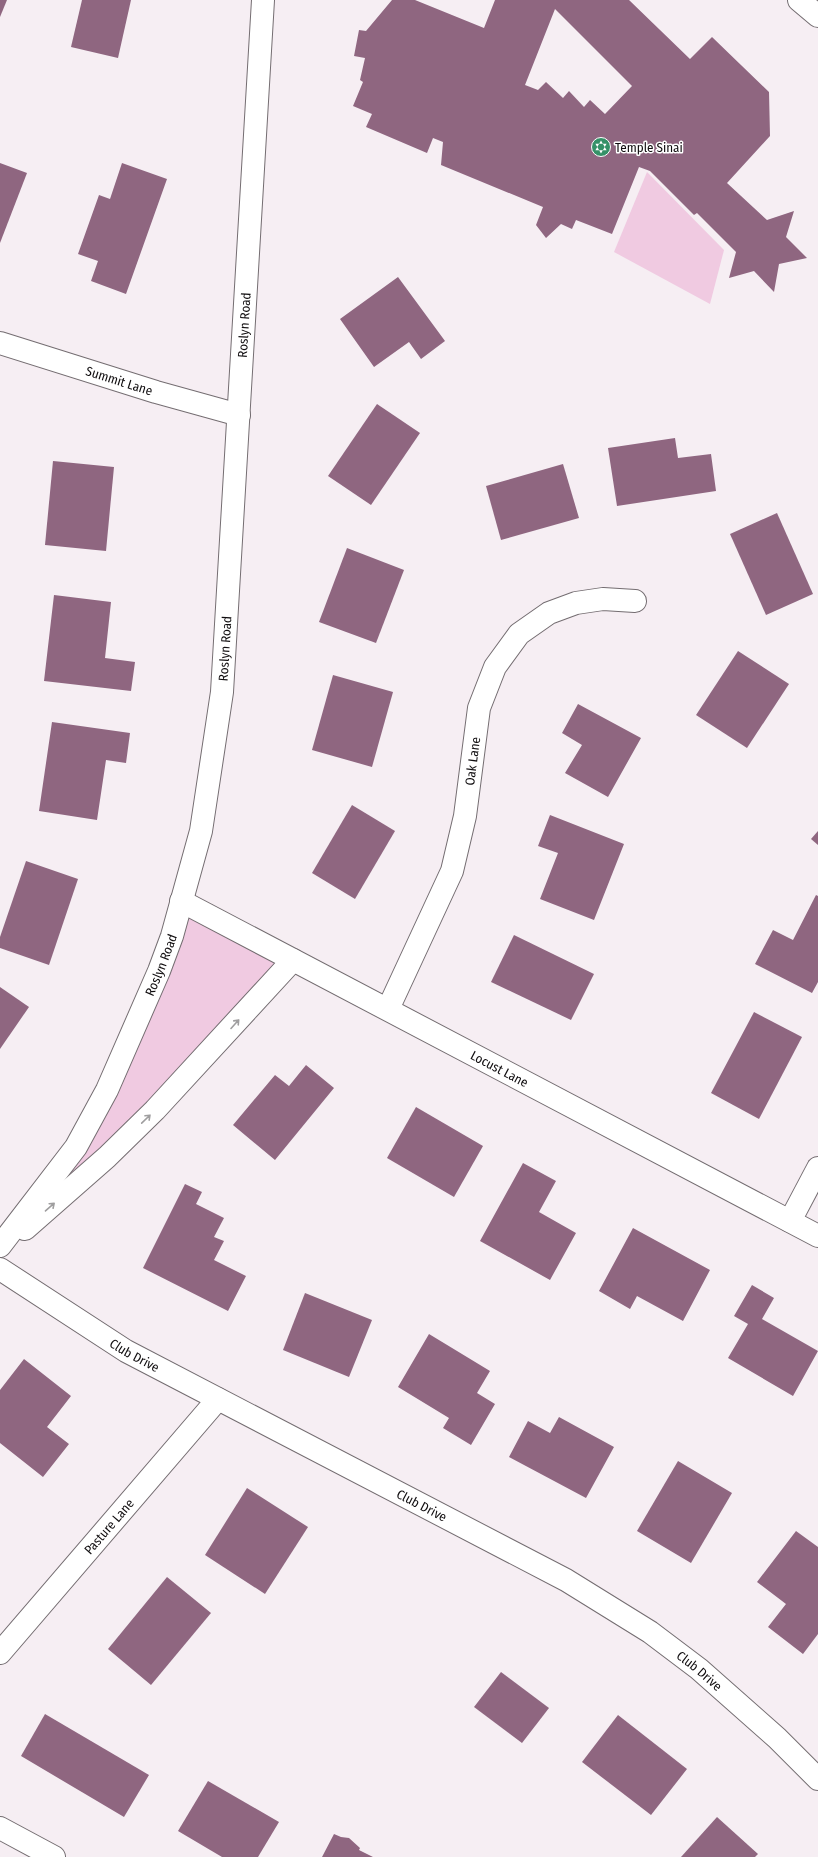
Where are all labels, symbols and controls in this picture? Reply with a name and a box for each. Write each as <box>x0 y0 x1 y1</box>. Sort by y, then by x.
synagogue icon: Temple Sinai <box>590 136 612 158</box>
place label: Temple Sinai <box>615 140 683 155</box>
street label: Roslyn Road <box>234 292 253 358</box>
street label: Summit Lane <box>84 363 155 398</box>
street label: Roslyn Road <box>215 615 234 682</box>
street label: Oak Lane <box>462 736 483 786</box>
street label: Roslyn Road <box>142 932 180 998</box>
one-way arrow <box>230 1018 239 1029</box>
street label: Locust Lane <box>468 1047 531 1090</box>
one-way arrow <box>141 1114 151 1124</box>
one-way arrow <box>45 1202 56 1211</box>
street label: Club Drive <box>107 1335 162 1375</box>
street label: Club Drive <box>394 1486 450 1524</box>
street label: Pasture Lane <box>81 1496 137 1557</box>
street label: Club Drive <box>674 1648 725 1694</box>

